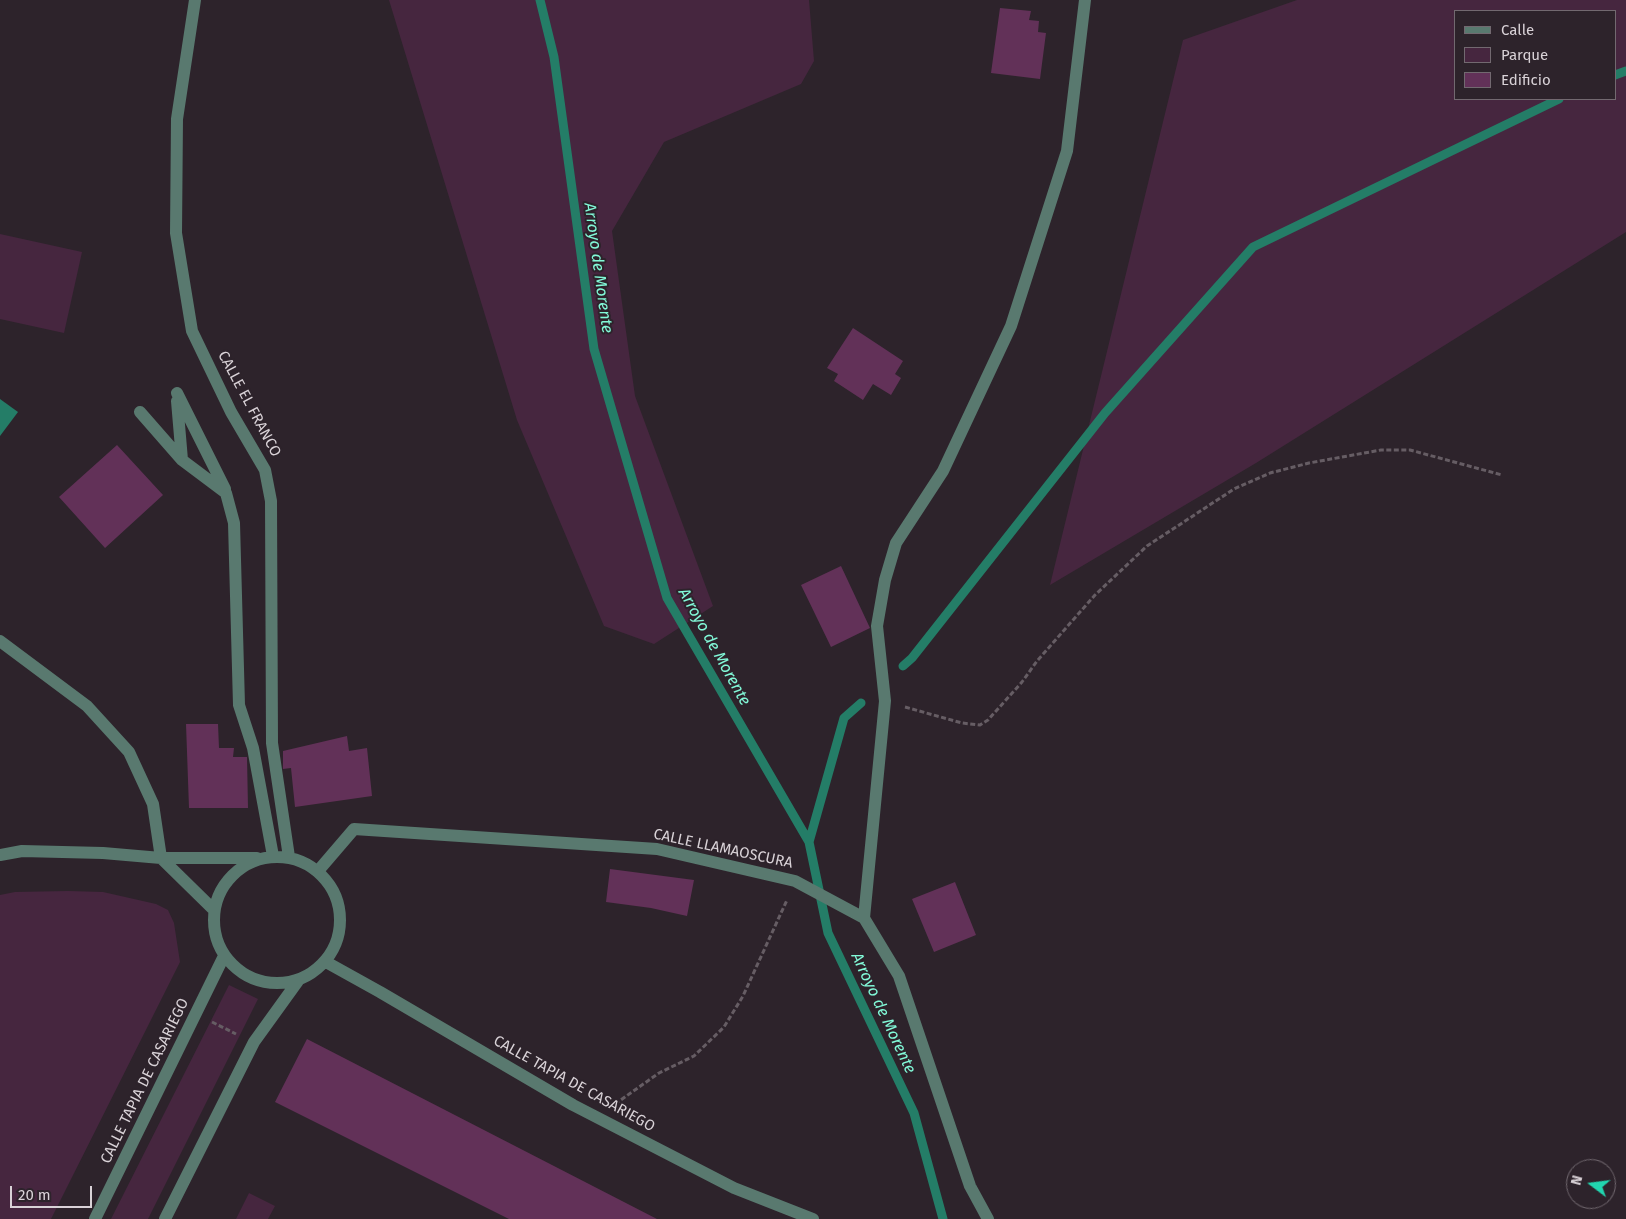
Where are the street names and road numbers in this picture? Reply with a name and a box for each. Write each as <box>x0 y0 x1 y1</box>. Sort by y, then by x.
street label: CALLE EL FRANCO <box>214 348 284 460</box>
street label: CALLE LLAMAOSCURA <box>652 825 794 873</box>
street label: CALLE TAPIA DE CASARIEGO <box>97 995 193 1167</box>
street label: CALLE TAPIA DE CASARIEGO <box>490 1032 658 1136</box>

